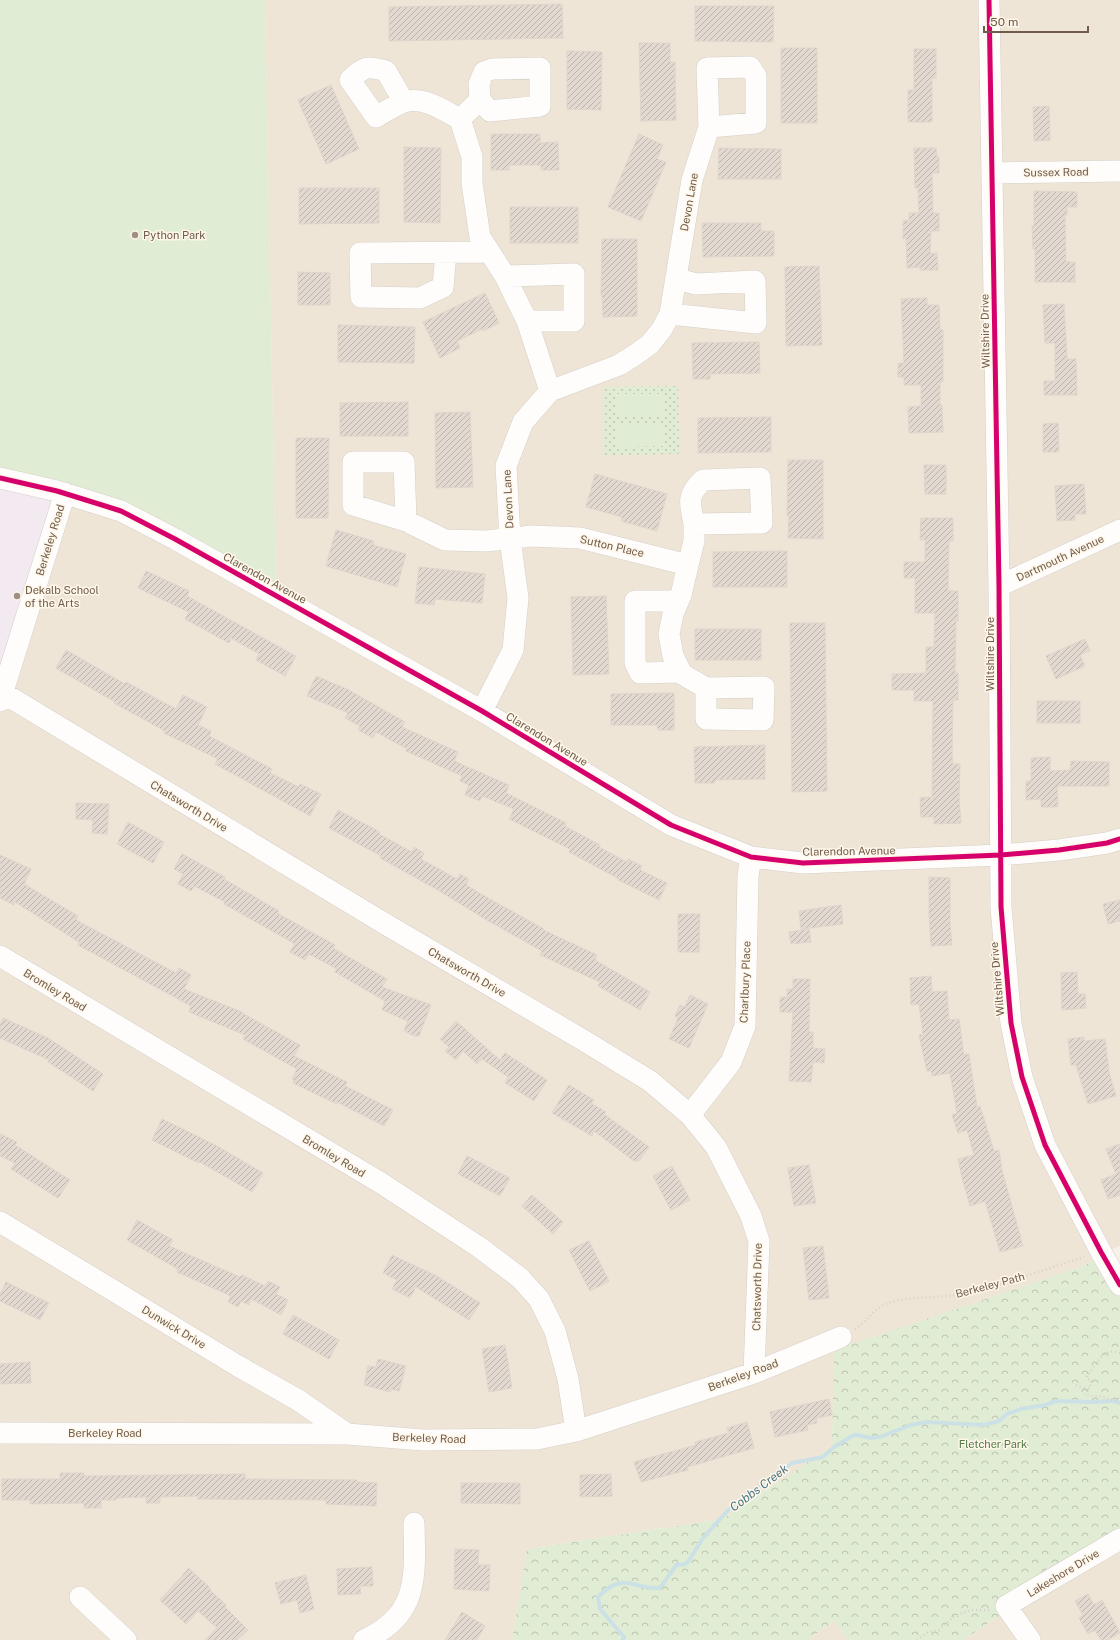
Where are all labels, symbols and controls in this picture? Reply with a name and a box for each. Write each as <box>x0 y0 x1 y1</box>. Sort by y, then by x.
scale bar <box>984 8 1088 34</box>
text: 50 m <box>990 15 1018 29</box>
street label: Sussex Road <box>1023 165 1089 179</box>
street label: Devon Lane <box>678 172 700 232</box>
place label: Python Park <box>143 229 205 241</box>
marker: Python Park <box>130 230 140 240</box>
street label: Wiltshire Drive <box>978 294 992 368</box>
street label: Devon Lane <box>500 469 516 529</box>
street label: Berkeley Road <box>33 503 67 577</box>
street label: Dartmouth Avenue <box>1014 532 1106 584</box>
street label: Sutton Place <box>579 533 645 559</box>
street label: Clarendon Avenue <box>221 550 309 606</box>
place label: Dekalb School of the Arts <box>25 584 99 609</box>
marker: Dekalb School of the Arts <box>12 591 22 601</box>
street label: Wiltshire Drive <box>984 617 996 691</box>
street label: Clarendon Avenue <box>504 710 590 768</box>
street label: Chatsworth Drive <box>148 778 230 834</box>
street label: Clarendon Avenue <box>802 844 896 858</box>
street label: Charlbury Place <box>738 941 752 1023</box>
street label: Wiltshire Drive <box>988 941 1006 1017</box>
street label: Chatsworth Drive <box>426 945 508 999</box>
street label: Bromley Road <box>21 967 89 1013</box>
street label: Bromley Road <box>300 1133 368 1179</box>
street label: Chatsworth Drive <box>750 1243 764 1331</box>
street label: Berkeley Path <box>954 1270 1026 1300</box>
street label: Dunwick Drive <box>140 1303 208 1351</box>
street label: Berkeley Road <box>706 1357 780 1393</box>
street label: Berkeley Road <box>68 1427 142 1439</box>
street label: Berkeley Road <box>392 1431 466 1445</box>
park label: Fletcher Park <box>959 1438 1027 1450</box>
water label: Cobbs Creek <box>727 1461 791 1514</box>
street label: Lakeshore Drive <box>1025 1547 1101 1599</box>

